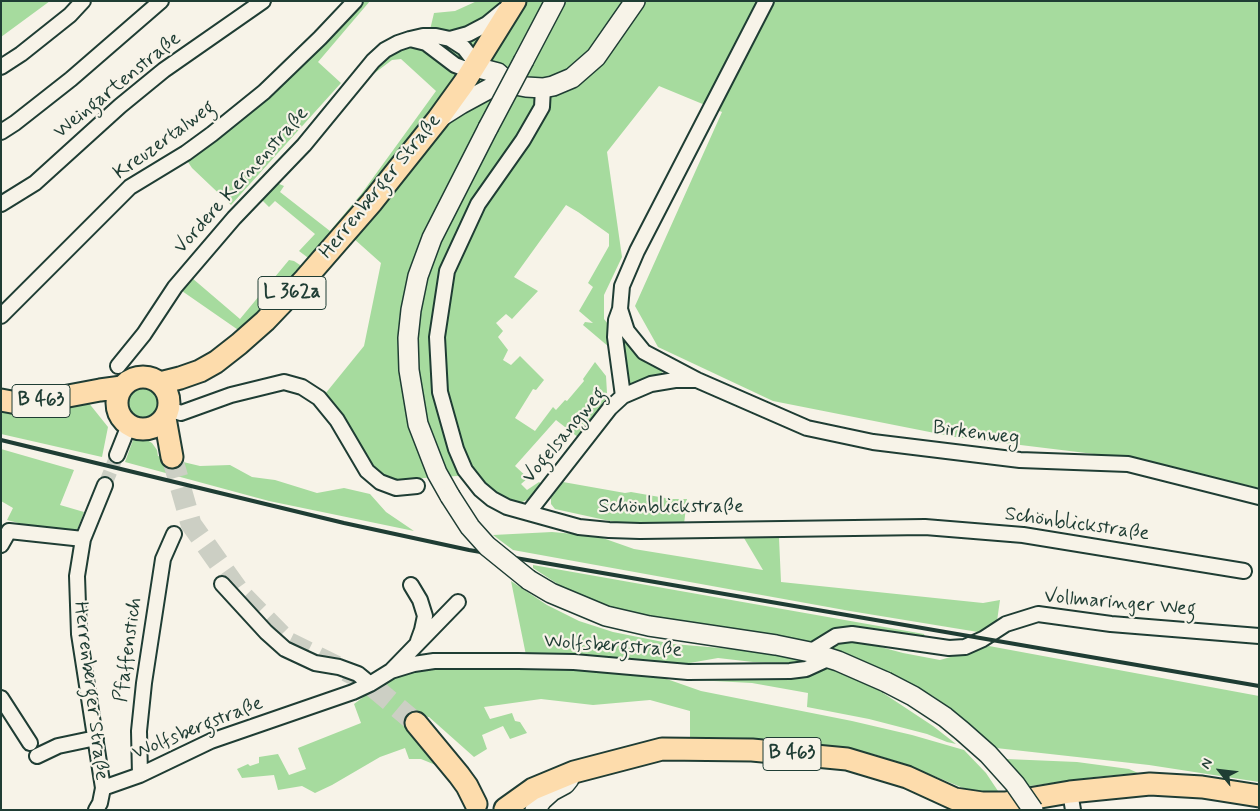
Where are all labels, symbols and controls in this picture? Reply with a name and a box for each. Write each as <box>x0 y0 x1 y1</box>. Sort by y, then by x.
street label: Weingartenstraße <box>50 27 186 145</box>
street label: Kreuzertalweg <box>110 96 220 186</box>
street label: Vordere Kernenstraße <box>170 102 314 260</box>
street label: Herrenberger Straße <box>315 110 447 264</box>
road number: L 362a <box>258 276 326 310</box>
street label: Vogelsangweg <box>518 383 612 489</box>
road number: B 463 <box>12 384 70 418</box>
street label: Birkenweg <box>931 417 1021 451</box>
street label: Schönblickstraße <box>598 496 744 520</box>
street label: Schönblickstraße <box>1003 503 1151 547</box>
street label: Vollmaringer Weg <box>1043 585 1197 623</box>
street label: Pfaffenstich <box>110 596 148 704</box>
street label: Herrenberger Straße <box>67 600 113 782</box>
street label: Wolfsbergstraße <box>543 630 683 664</box>
street label: Wolfsbergstraße <box>129 692 267 766</box>
road number: B 463 <box>763 738 821 771</box>
north arrow <box>1195 746 1245 796</box>
text: N <box>1197 755 1217 772</box>

